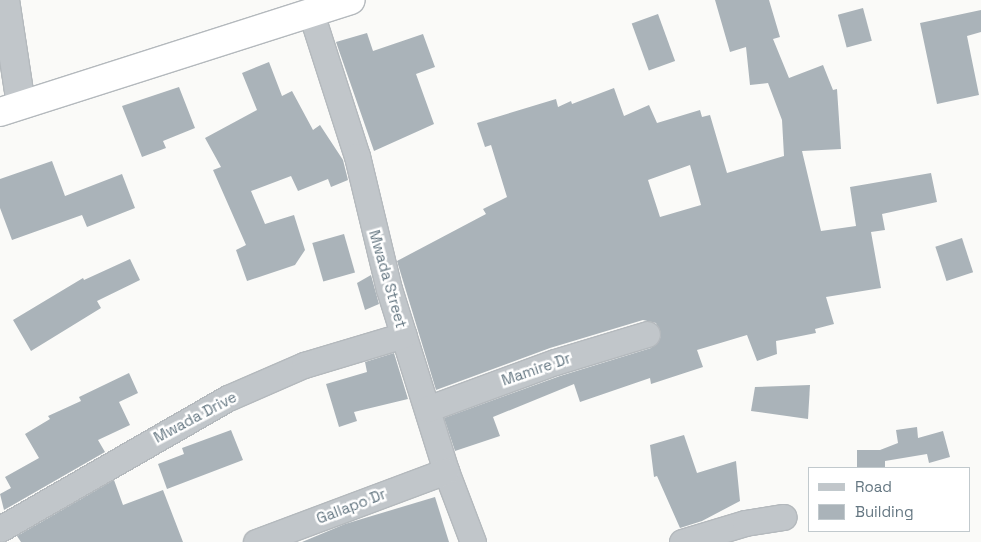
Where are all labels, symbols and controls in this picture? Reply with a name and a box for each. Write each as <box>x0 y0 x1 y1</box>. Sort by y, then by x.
street label: Mwada Street <box>365 228 411 330</box>
street label: Mamire Dr <box>499 349 573 389</box>
street label: Mwada Drive <box>150 388 240 446</box>
legend <box>808 467 971 532</box>
text: Road <box>855 477 892 496</box>
street label: Gallapo Dr <box>314 485 388 527</box>
text: Building <box>855 502 914 521</box>

